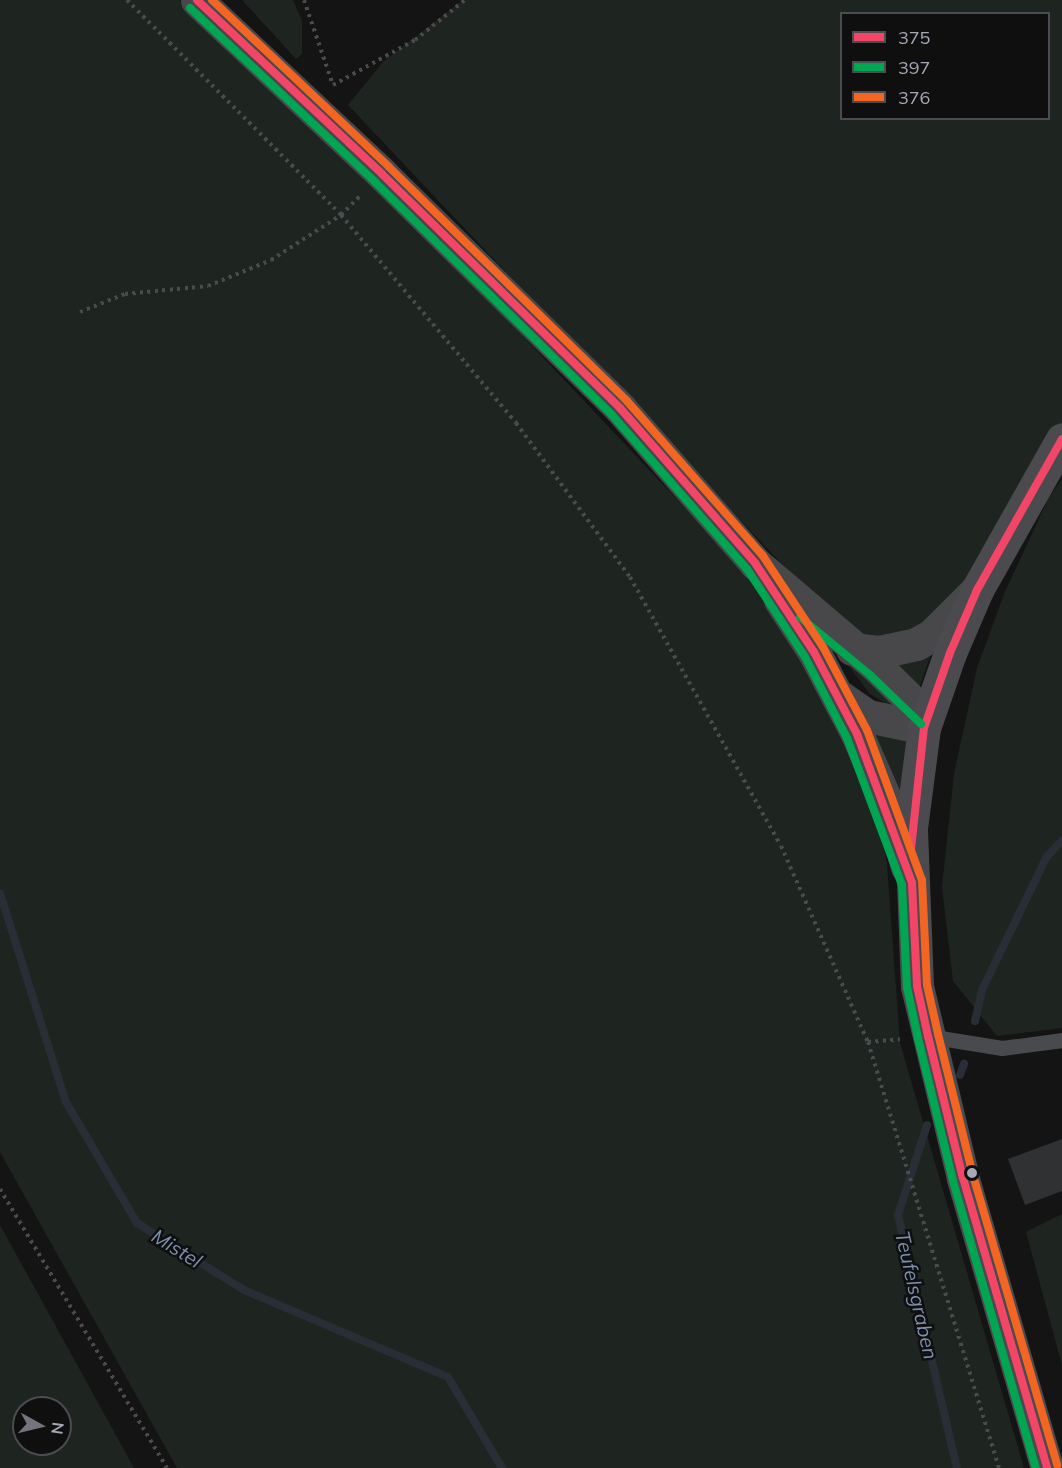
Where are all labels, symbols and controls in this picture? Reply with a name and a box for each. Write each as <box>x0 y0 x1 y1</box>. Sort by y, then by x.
legend <box>840 12 1050 120</box>
text: 375 <box>898 26 930 49</box>
text: 397 <box>898 56 930 79</box>
text: 376 <box>898 86 930 109</box>
unlabelled marker <box>966 1167 978 1179</box>
water label: Mistel <box>148 1223 206 1273</box>
water label: Teufelsgraben <box>891 1229 943 1361</box>
north arrow <box>12 1396 72 1456</box>
text: N <box>47 1421 69 1436</box>

